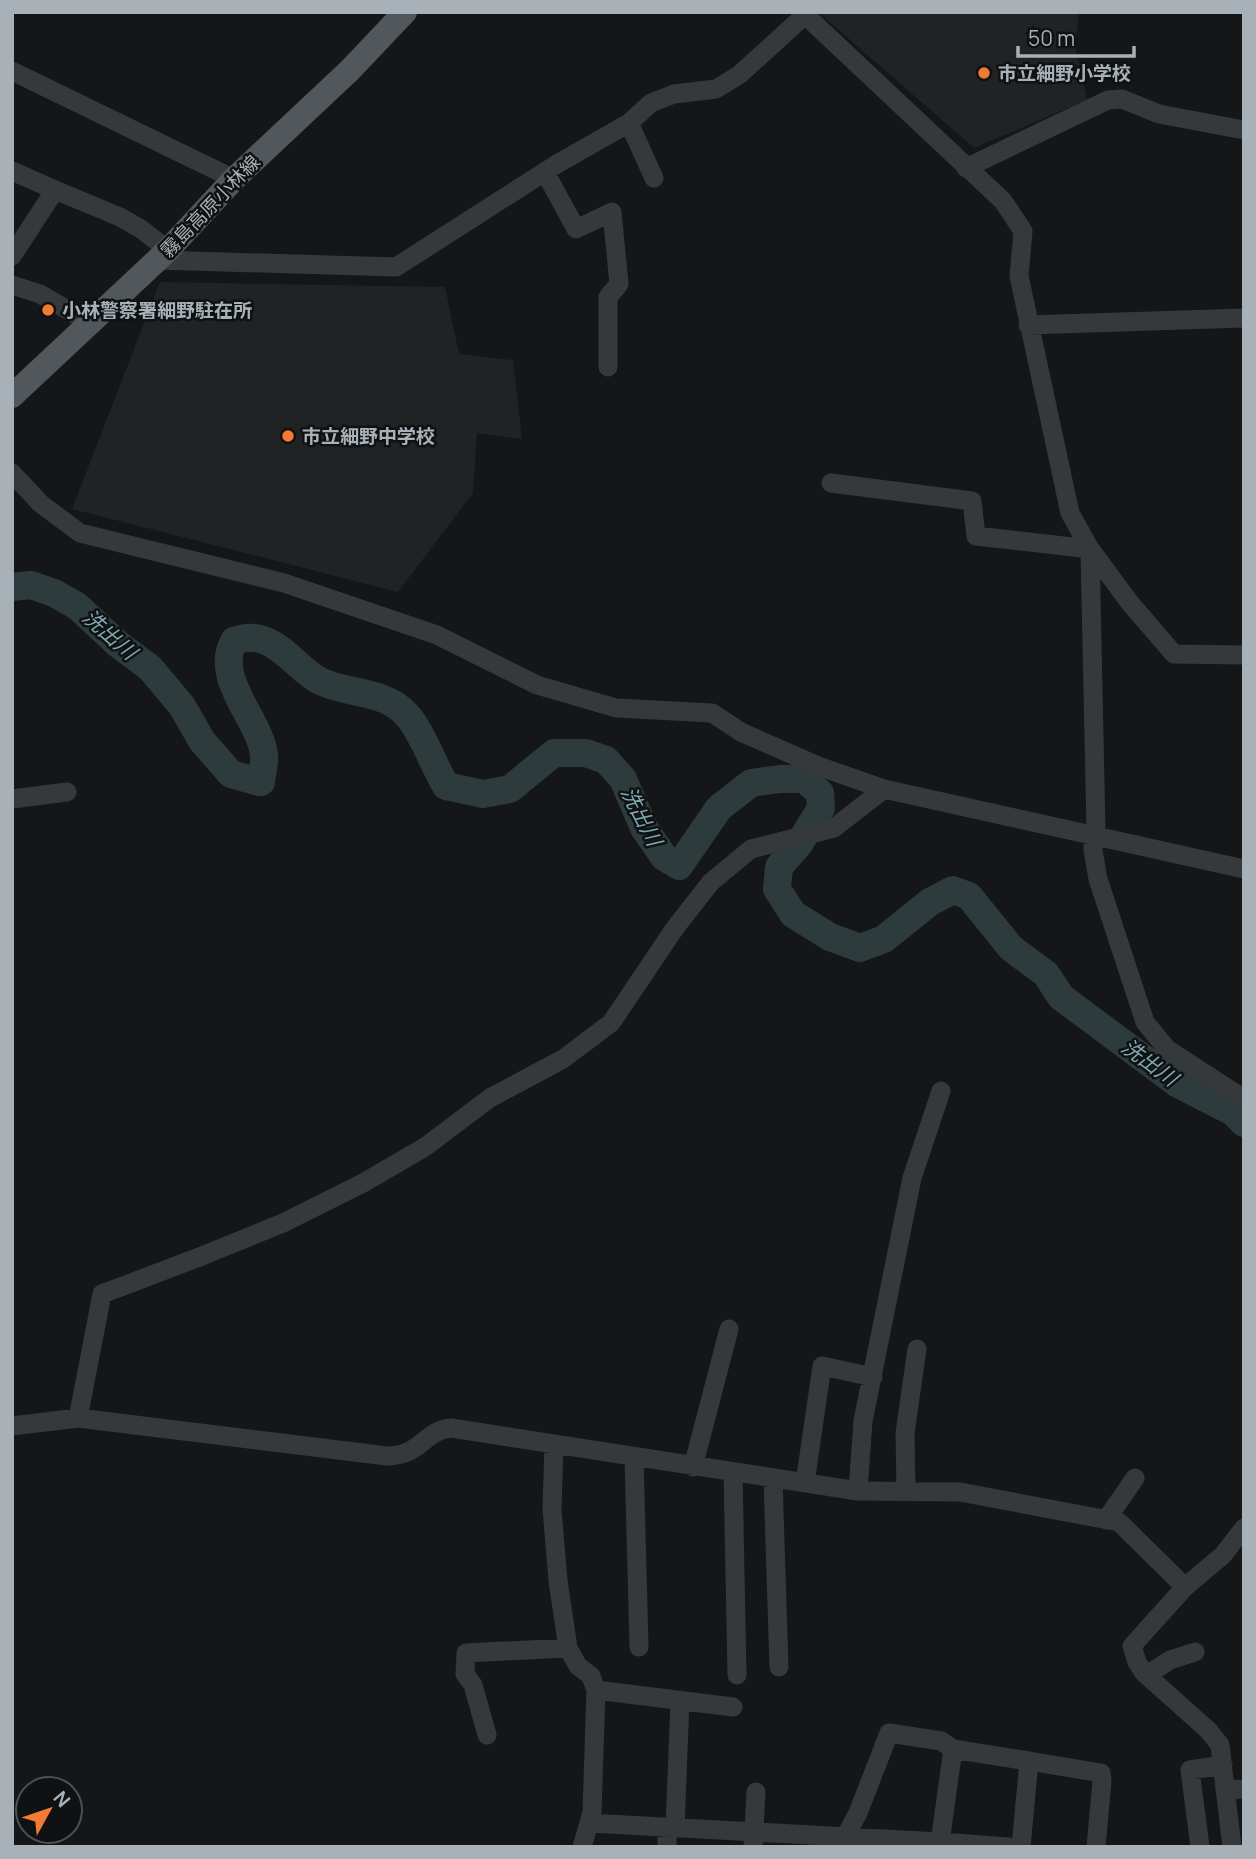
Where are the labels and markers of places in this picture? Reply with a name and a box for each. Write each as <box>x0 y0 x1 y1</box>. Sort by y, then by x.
place label: 市立細野小学校 <box>998 60 1131 86</box>
marker: 市立細野小学校 <box>976 65 992 81</box>
place label: 小林警察署細野駐在所 <box>62 297 252 323</box>
marker: 小林警察署細野駐在所 <box>40 302 56 318</box>
place label: 市立細野中学校 <box>302 423 435 449</box>
marker: 市立細野中学校 <box>280 428 296 444</box>

